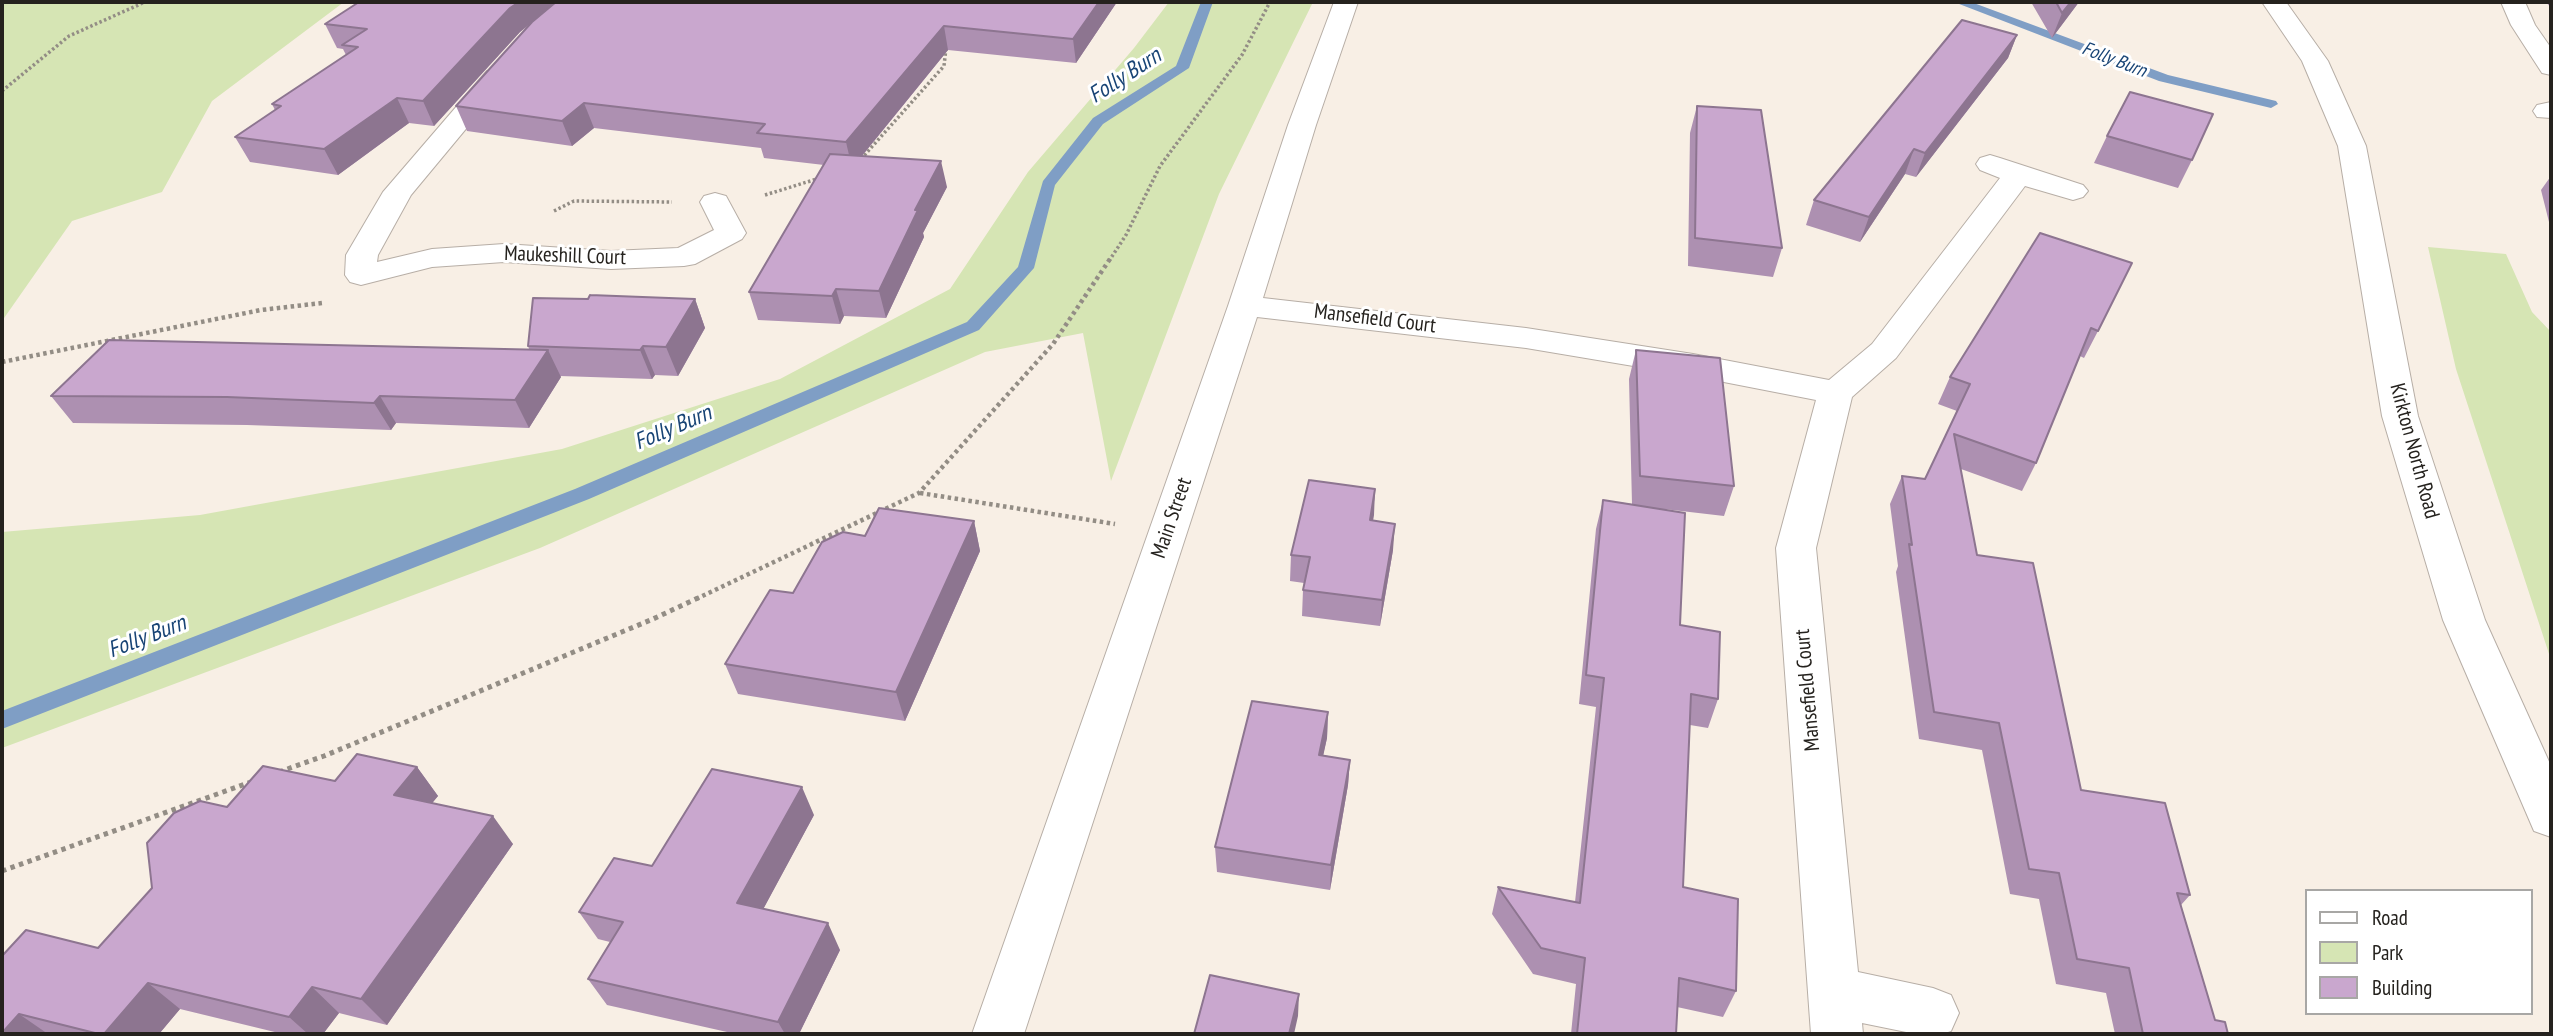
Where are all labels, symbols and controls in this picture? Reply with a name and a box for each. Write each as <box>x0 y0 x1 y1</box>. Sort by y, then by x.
water label: Folly Burn <box>2079 37 2149 83</box>
water label: Folly Burn <box>1084 42 1166 110</box>
street label: Maukeshill Court <box>504 241 626 271</box>
street label: Mansefield Court <box>1313 299 1437 339</box>
street label: Kirkton North Road <box>2384 381 2444 521</box>
water label: Folly Burn <box>630 399 716 457</box>
street label: Main Street <box>1146 474 1198 562</box>
water label: Folly Burn <box>104 610 190 664</box>
street label: Mansefield Court <box>1790 628 1826 752</box>
legend <box>2304 889 2532 1015</box>
text: Road <box>2372 904 2408 931</box>
text: Park <box>2372 939 2403 966</box>
text: Building <box>2372 974 2432 1001</box>

